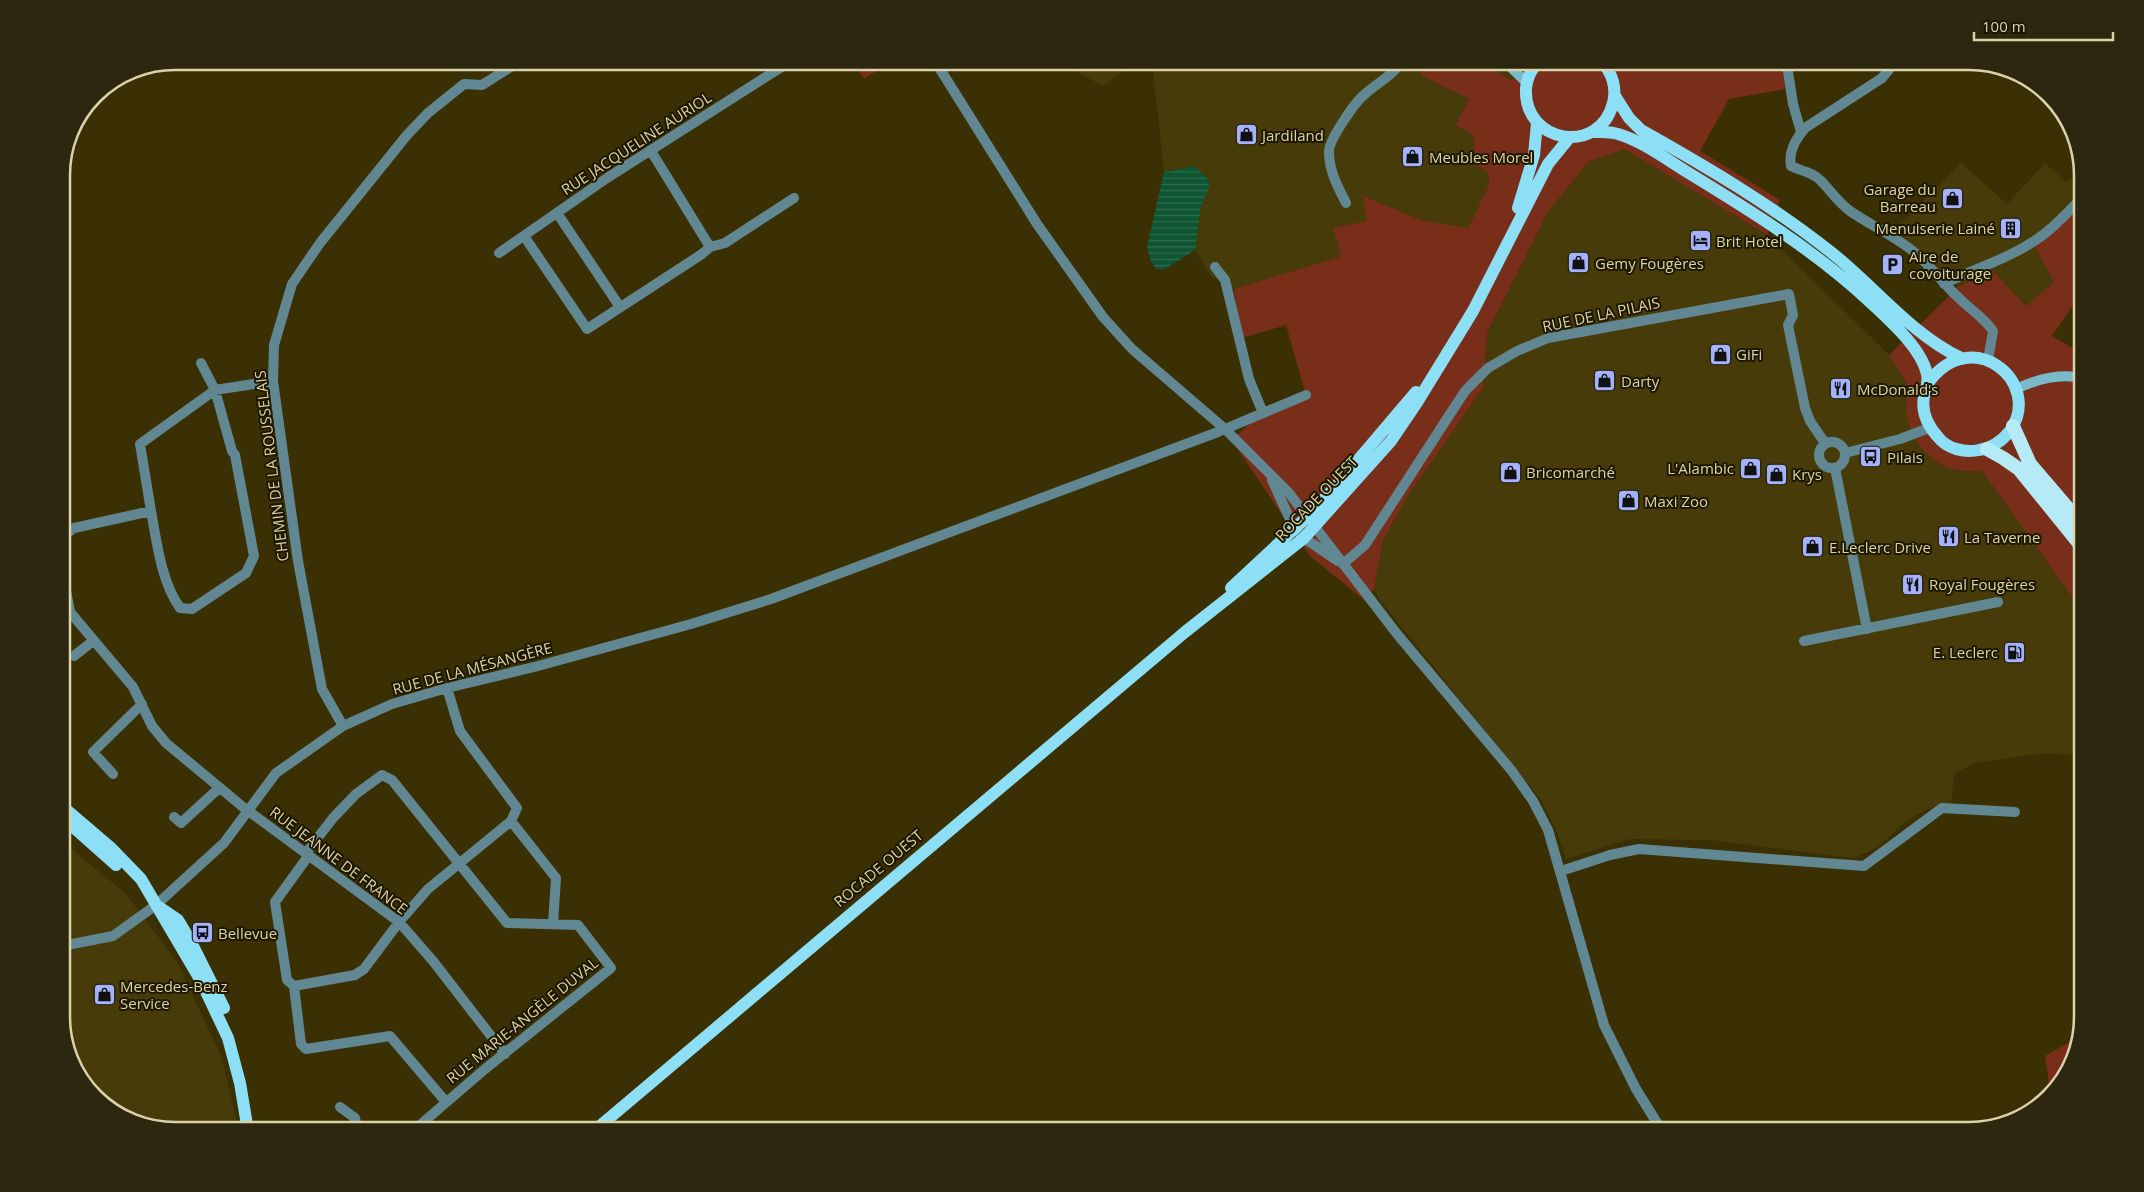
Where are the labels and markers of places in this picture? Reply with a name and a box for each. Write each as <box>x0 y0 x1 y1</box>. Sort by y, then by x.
shop icon: Jardiland <box>1234 123 1258 147</box>
place label: Jardiland <box>1260 125 1324 145</box>
shop icon: Meubles Morel <box>1401 145 1425 169</box>
place label: Meubles Morel <box>1429 147 1533 167</box>
place label: Garage du Barreau <box>1863 179 1936 216</box>
shop icon: Garage du Barreau <box>1940 186 1964 210</box>
building icon: Menuiserie Lainé <box>1999 216 2023 240</box>
place label: Menuiserie Lainé <box>1876 218 1995 238</box>
hotel icon: Brit Hotel <box>1688 229 1712 253</box>
place label: Brit Hotel <box>1716 231 1783 251</box>
place label: Aire de covoiturage <box>1909 246 1991 283</box>
shop icon: Gemy Fougères <box>1567 251 1591 275</box>
place label: Gemy Fougères <box>1595 253 1704 273</box>
parking icon: Aire de covoiturage <box>1881 253 1905 277</box>
shop icon: GiFi <box>1708 342 1732 366</box>
place label: GiFi <box>1736 344 1762 364</box>
shop icon: Darty <box>1593 369 1617 393</box>
place label: Darty <box>1621 371 1660 391</box>
restaurant icon: McDonald's <box>1829 377 1853 401</box>
place label: McDonald's <box>1857 379 1939 399</box>
bus stop icon: Pilais <box>1859 445 1883 469</box>
place label: Pilais <box>1887 447 1923 467</box>
shop icon: L'Alambic <box>1738 456 1762 480</box>
place label: L'Alambic <box>1667 458 1734 478</box>
shop icon: Bricomarché <box>1498 460 1522 484</box>
place label: Bricomarché <box>1526 462 1615 482</box>
shop icon: Krys <box>1764 462 1788 486</box>
place label: Krys <box>1792 464 1822 484</box>
shop icon: Maxi Zoo <box>1616 489 1640 513</box>
place label: Maxi Zoo <box>1644 491 1708 511</box>
restaurant icon: La Taverne <box>1936 525 1960 549</box>
place label: La Taverne <box>1964 527 2040 547</box>
shop icon: E.Leclerc Drive <box>1801 535 1825 559</box>
place label: E.Leclerc Drive <box>1829 537 1931 557</box>
restaurant icon: Royal Fougères <box>1901 572 1925 596</box>
place label: Royal Fougères <box>1929 574 2035 594</box>
fuel station icon: E. Leclerc <box>2002 640 2026 664</box>
place label: E. Leclerc <box>1933 642 1998 662</box>
bus stop icon: Bellevue <box>190 921 214 945</box>
place label: Bellevue <box>218 923 277 943</box>
place label: Mercedes-Benz Service <box>120 976 228 1013</box>
shop icon: Mercedes-Benz Service <box>92 983 116 1007</box>

